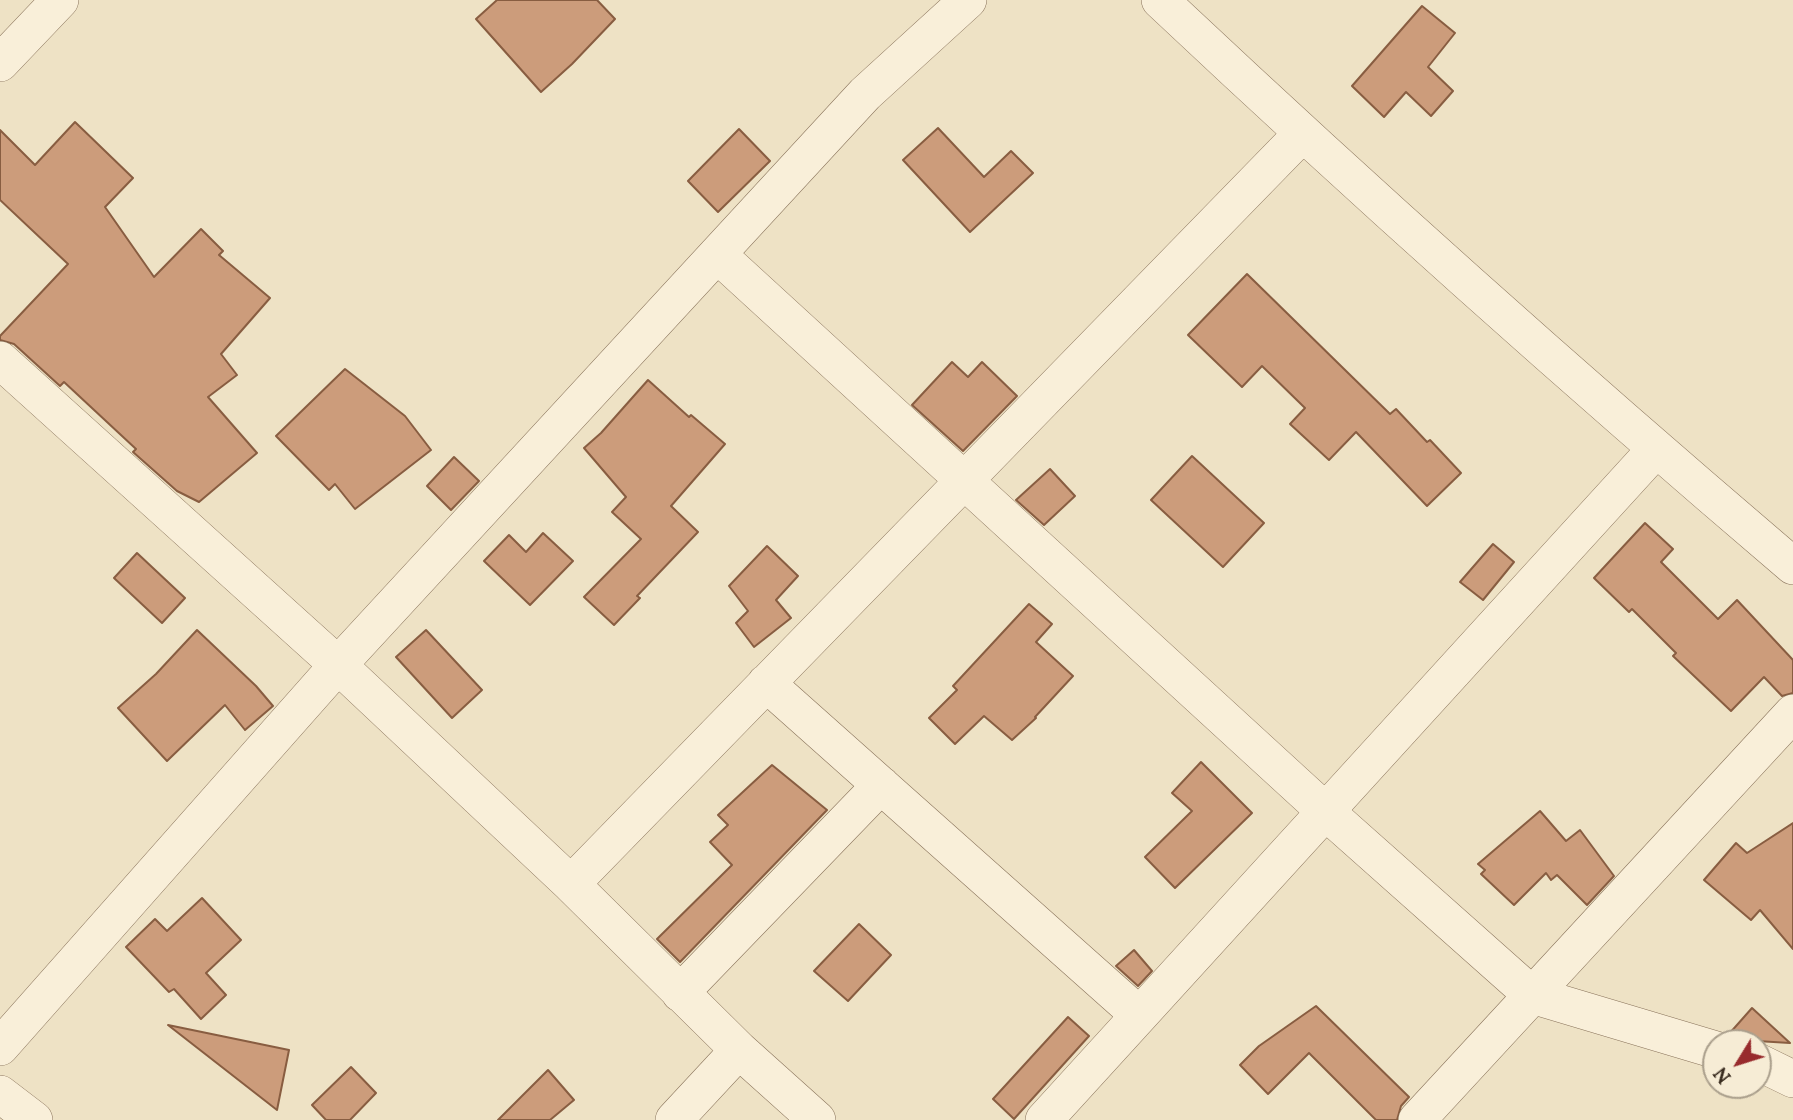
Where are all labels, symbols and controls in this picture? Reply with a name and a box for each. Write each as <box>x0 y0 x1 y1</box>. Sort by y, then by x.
north arrow <box>1702 1029 1772 1099</box>
text: N <box>1708 1063 1736 1089</box>

